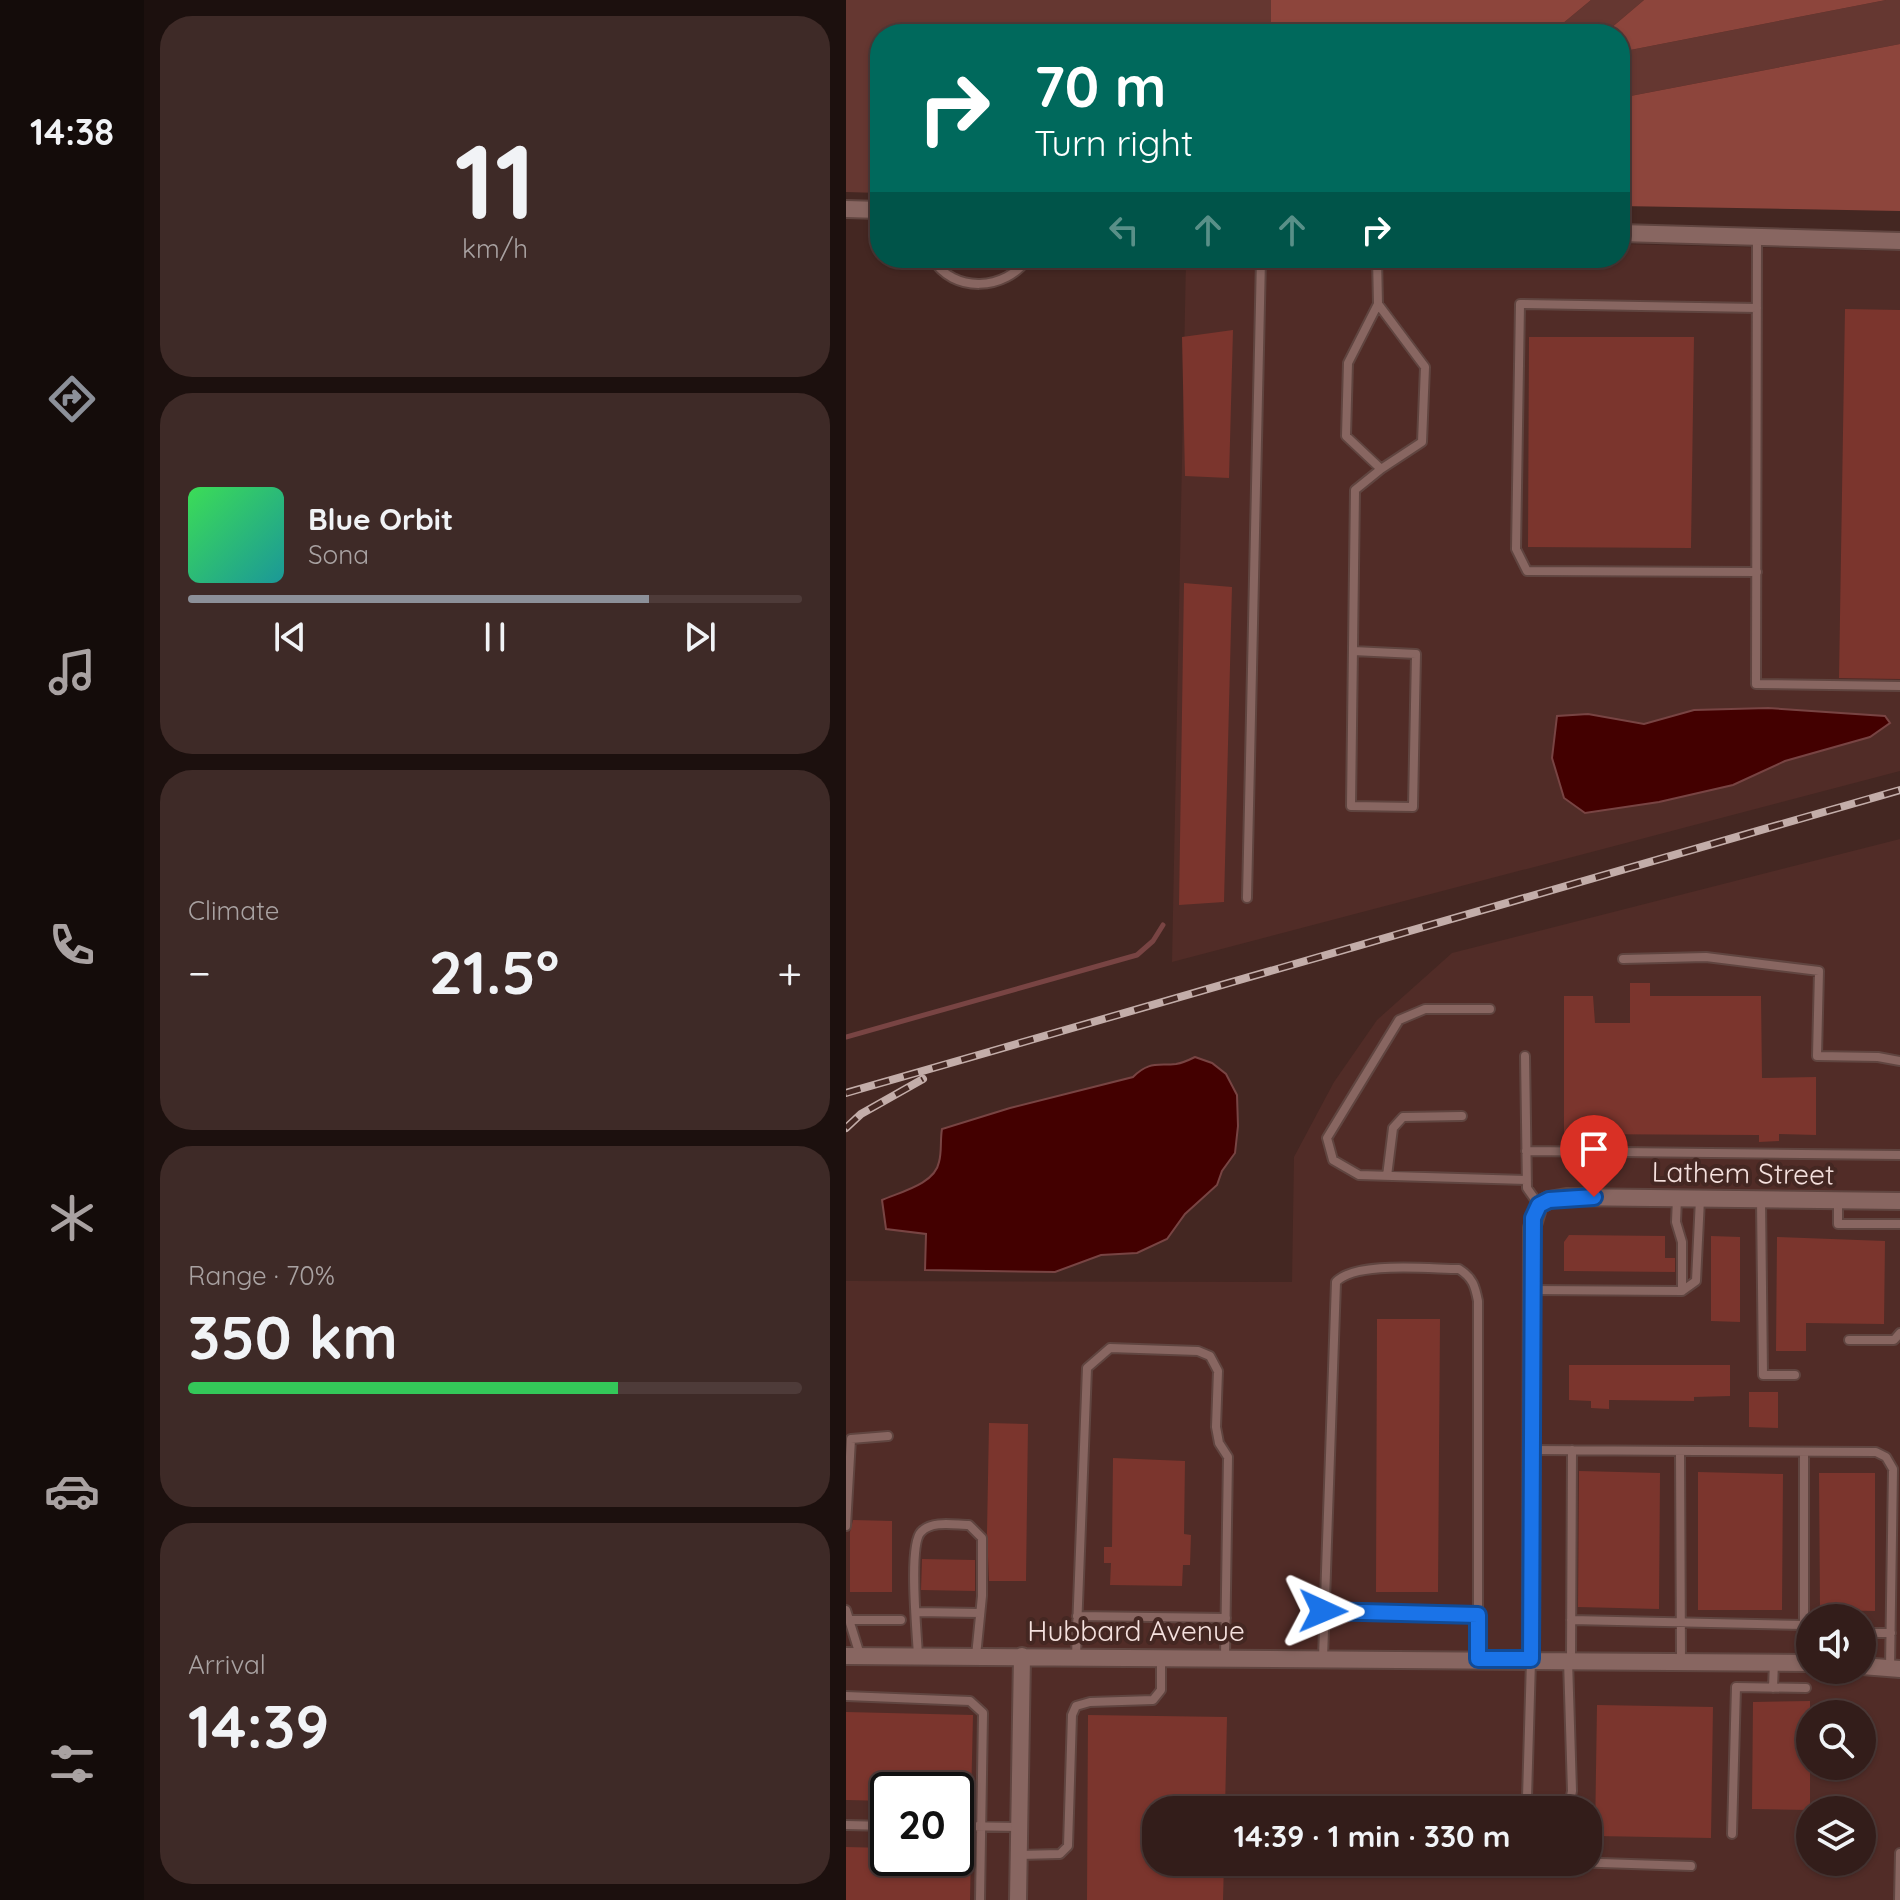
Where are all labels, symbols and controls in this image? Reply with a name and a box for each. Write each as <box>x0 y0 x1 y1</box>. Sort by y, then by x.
text: 70 m <box>1034 51 1166 121</box>
icon: right <box>902 56 1006 160</box>
text: 14:38 <box>30 109 114 154</box>
text: 11 <box>455 115 535 245</box>
text: Turn right <box>1034 120 1193 165</box>
icon: left <box>1102 208 1146 252</box>
icon: ahead <box>1186 208 1230 252</box>
icon: ahead <box>1270 208 1314 252</box>
icon: right <box>1354 208 1398 252</box>
text: km/h <box>462 232 528 265</box>
icon: directions <box>44 371 100 427</box>
text: Blue Orbit <box>308 500 453 538</box>
text: Sona <box>308 538 369 571</box>
icon: previous <box>268 615 312 659</box>
icon: pause <box>473 615 517 659</box>
icon: next <box>678 615 722 659</box>
icon: music <box>44 644 100 700</box>
text: Climate <box>188 894 279 927</box>
icon: phone <box>44 917 100 973</box>
text: 21.5° <box>429 934 559 1009</box>
text: − <box>188 945 211 1000</box>
text: + <box>777 945 802 1000</box>
pin <box>1560 1115 1628 1197</box>
icon: arrive <box>1572 1127 1616 1171</box>
street label: Lathem Street <box>1651 1153 1835 1192</box>
icon: climate <box>44 1190 100 1246</box>
text: Range · 70% <box>188 1259 335 1292</box>
text: 350 km <box>188 1299 398 1374</box>
icon: car <box>44 1463 100 1519</box>
position arrow <box>1281 1569 1365 1653</box>
map controls <box>1796 1604 1876 1876</box>
button: sound <box>1796 1604 1876 1684</box>
street label: Hubbard Avenue <box>1027 1613 1245 1648</box>
text: Arrival <box>188 1648 266 1681</box>
text: 14:39 <box>188 1688 329 1763</box>
button: search <box>1796 1700 1876 1780</box>
icon: filters <box>44 1736 100 1792</box>
speed limit sign: 20 <box>870 1772 974 1876</box>
button: layers <box>1796 1796 1876 1876</box>
text: 14:39 · 1 min · 330 m <box>1234 1817 1510 1855</box>

